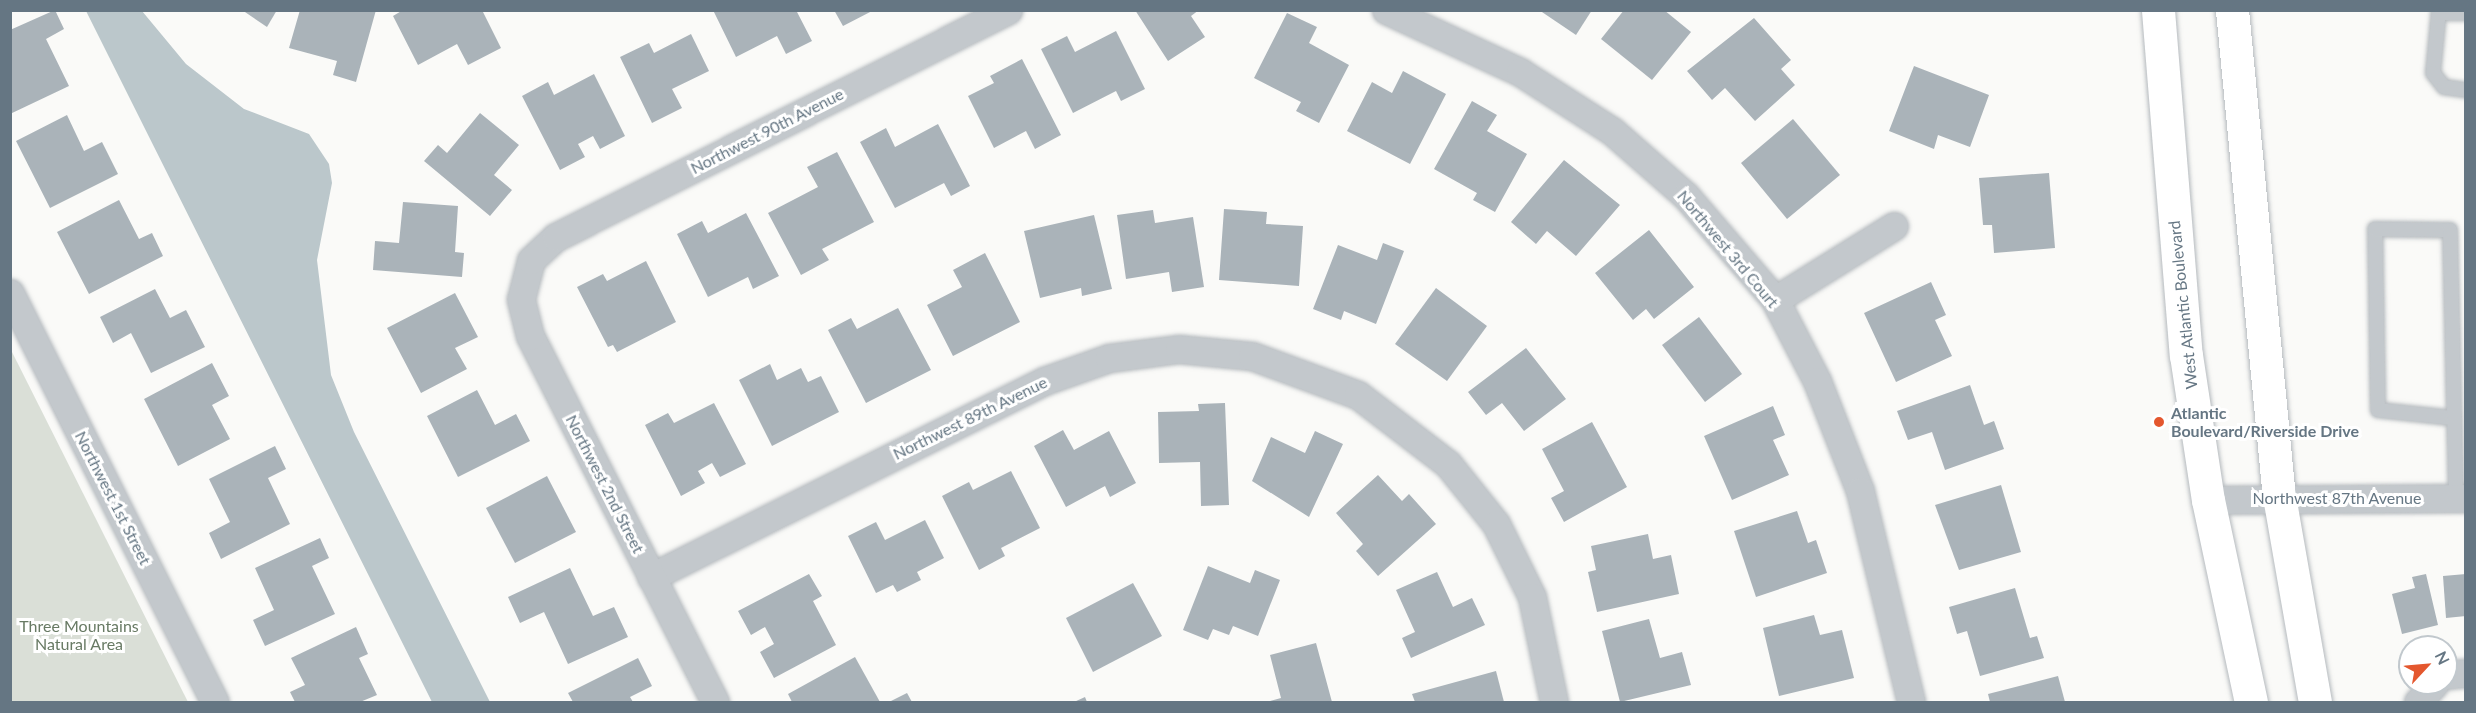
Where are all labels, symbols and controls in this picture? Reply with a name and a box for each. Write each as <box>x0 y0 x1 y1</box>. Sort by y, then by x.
street label: Northwest 90th Avenue <box>687 84 847 178</box>
street label: Northwest 3rd Court <box>1673 186 1783 312</box>
street label: West Atlantic Boulevard <box>2165 220 2201 390</box>
street label: Northwest 89th Avenue <box>890 372 1050 464</box>
place label: Atlantic Boulevard/Riverside Drive <box>2171 403 2359 441</box>
street label: Northwest 2nd Street <box>562 412 648 556</box>
marker: Atlantic Boulevard/Riverside Drive <box>2152 415 2166 429</box>
street label: Northwest 1st Street <box>71 428 155 568</box>
street label: Northwest 87th Avenue <box>2252 488 2422 508</box>
park label: Three Mountains Natural Area <box>19 616 139 654</box>
north arrow <box>2398 635 2458 695</box>
text: N <box>2432 648 2454 667</box>

